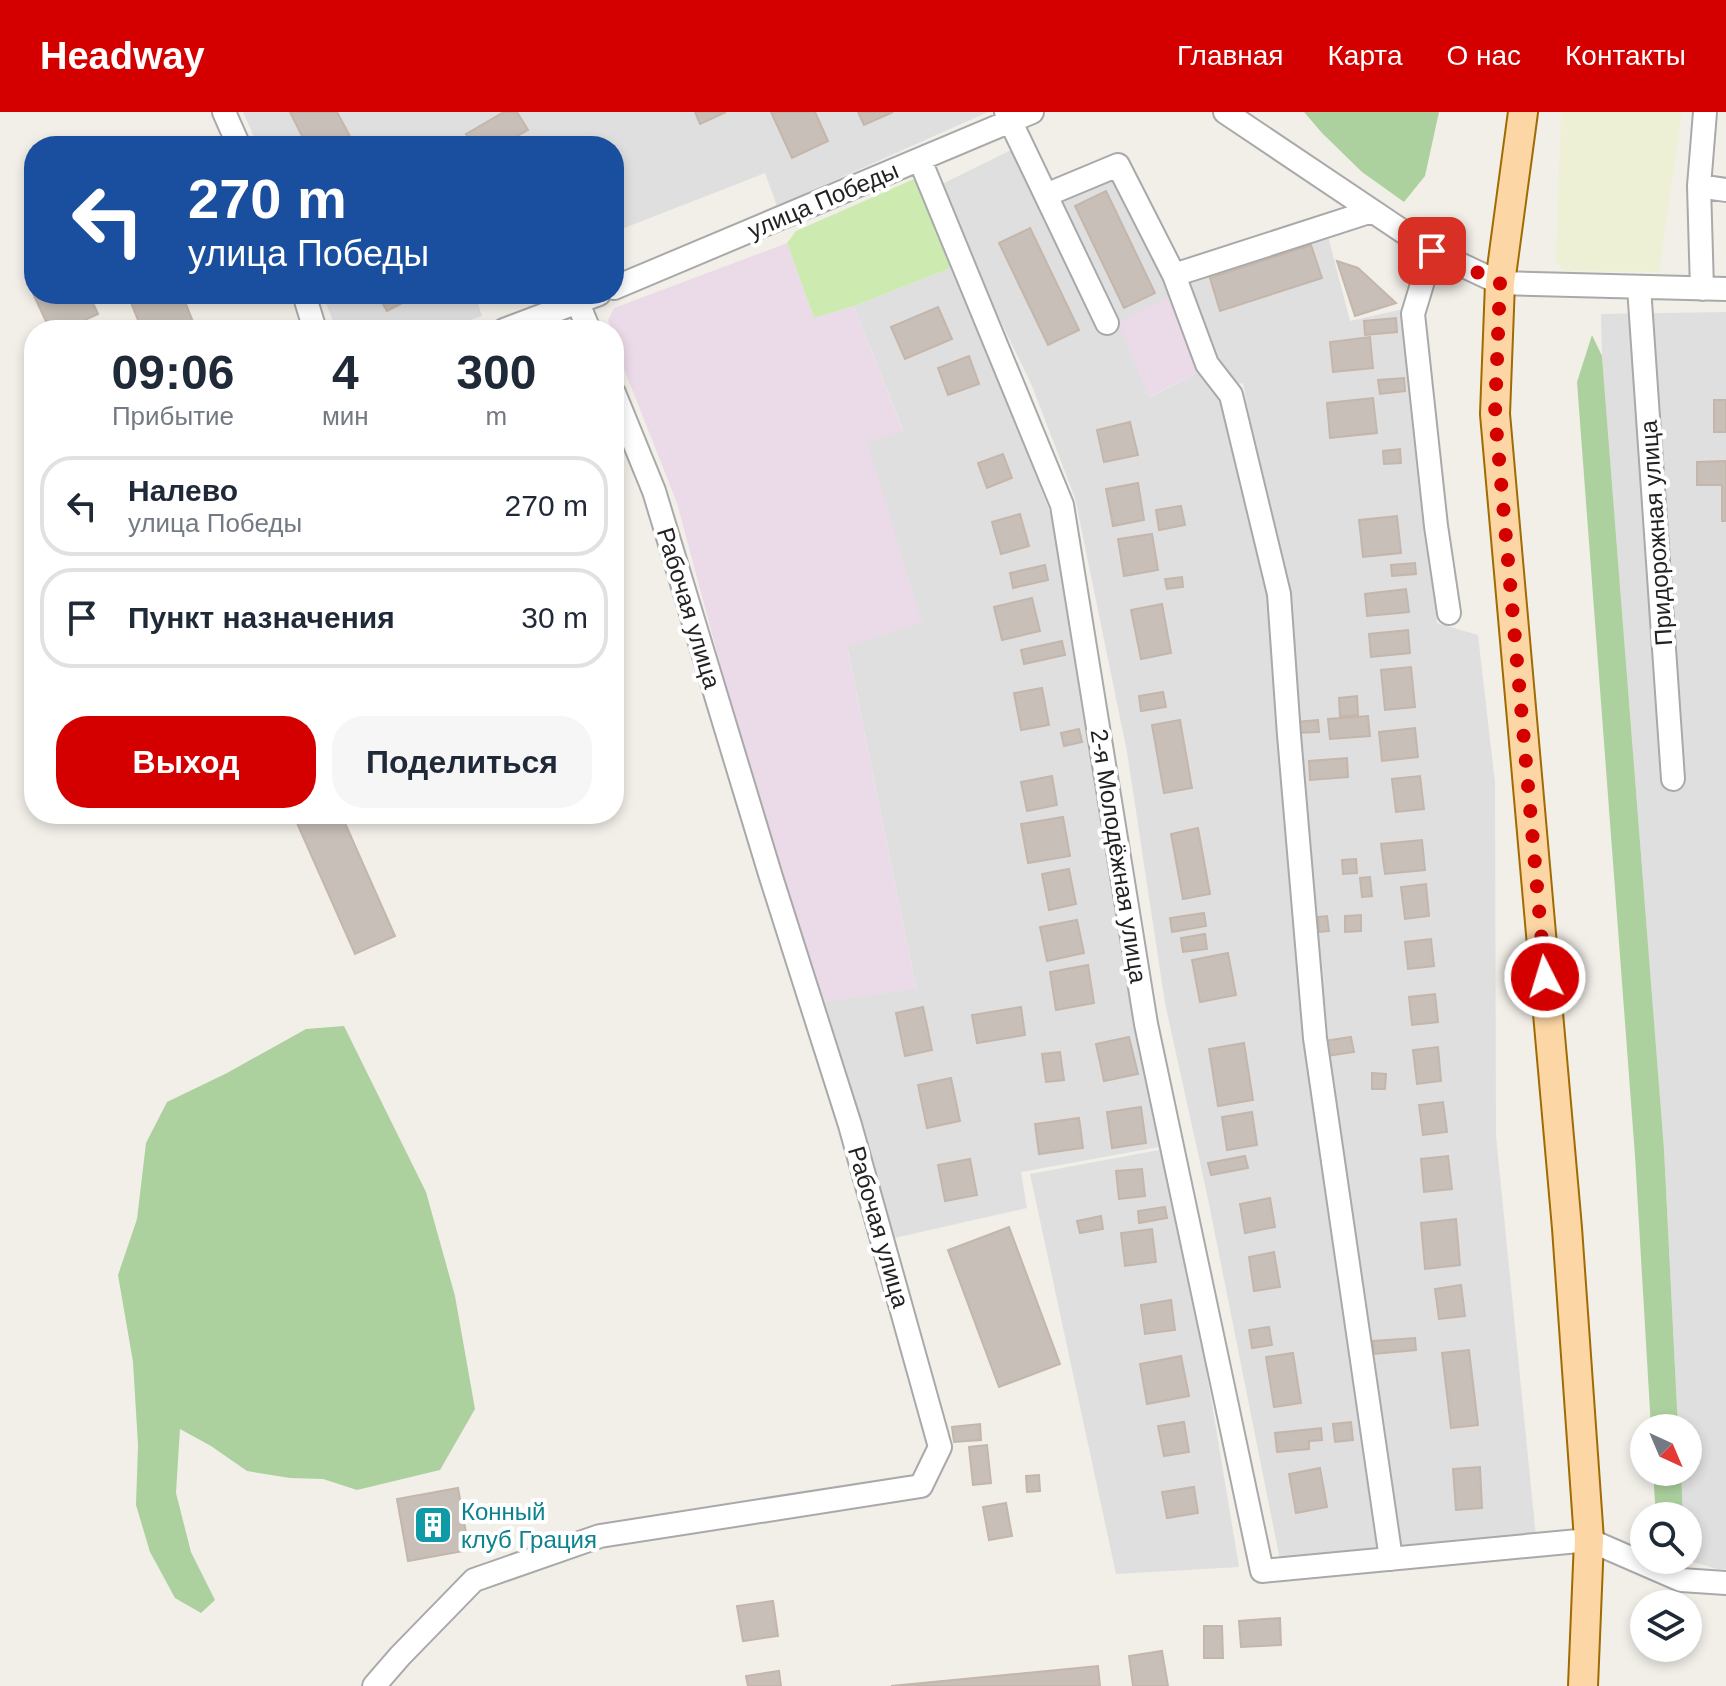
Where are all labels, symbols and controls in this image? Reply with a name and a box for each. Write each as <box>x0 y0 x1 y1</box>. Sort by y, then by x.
text: Headway <box>40 35 205 77</box>
text: Главная <box>1177 40 1284 71</box>
text: Карта <box>1328 40 1402 71</box>
text: О нас <box>1446 40 1521 71</box>
text: Контакты <box>1565 40 1686 71</box>
street label: улица Победы <box>744 156 902 244</box>
text: 270 m <box>188 167 347 230</box>
icon: left <box>56 168 160 272</box>
pin <box>1398 217 1466 285</box>
icon: arrive <box>1410 229 1454 273</box>
text: улица Победы <box>188 233 429 274</box>
text: 09:06 <box>112 346 234 399</box>
text: 4 <box>332 346 359 399</box>
text: 300 <box>456 346 536 399</box>
text: Прибытие <box>112 401 234 431</box>
text: мин <box>322 401 369 431</box>
text: m <box>486 401 507 431</box>
street label: Придорожная улица <box>1635 419 1677 647</box>
text: Налево <box>128 474 238 507</box>
icon: left <box>60 484 104 528</box>
text: 270 m <box>505 489 588 522</box>
text: улица Победы <box>128 508 302 538</box>
street label: Рабочая улица <box>652 524 726 692</box>
icon: arrive <box>60 596 104 640</box>
text: Пункт назначения <box>128 601 395 634</box>
text: 30 m <box>521 601 588 634</box>
button: Выход <box>56 716 316 808</box>
button: Поделиться <box>332 716 592 808</box>
street label: 2-я Молодёжная улица <box>1086 727 1153 986</box>
position arrow <box>1503 935 1587 1019</box>
street label: Рабочая улица <box>843 1143 915 1311</box>
north arrow <box>1630 1414 1702 1486</box>
map controls <box>1630 1414 1702 1662</box>
place label: Конный клуб Грация <box>461 1498 597 1553</box>
button: search <box>1630 1502 1702 1574</box>
building icon: Конный клуб Грация <box>412 1504 454 1546</box>
button: layers <box>1630 1590 1702 1662</box>

